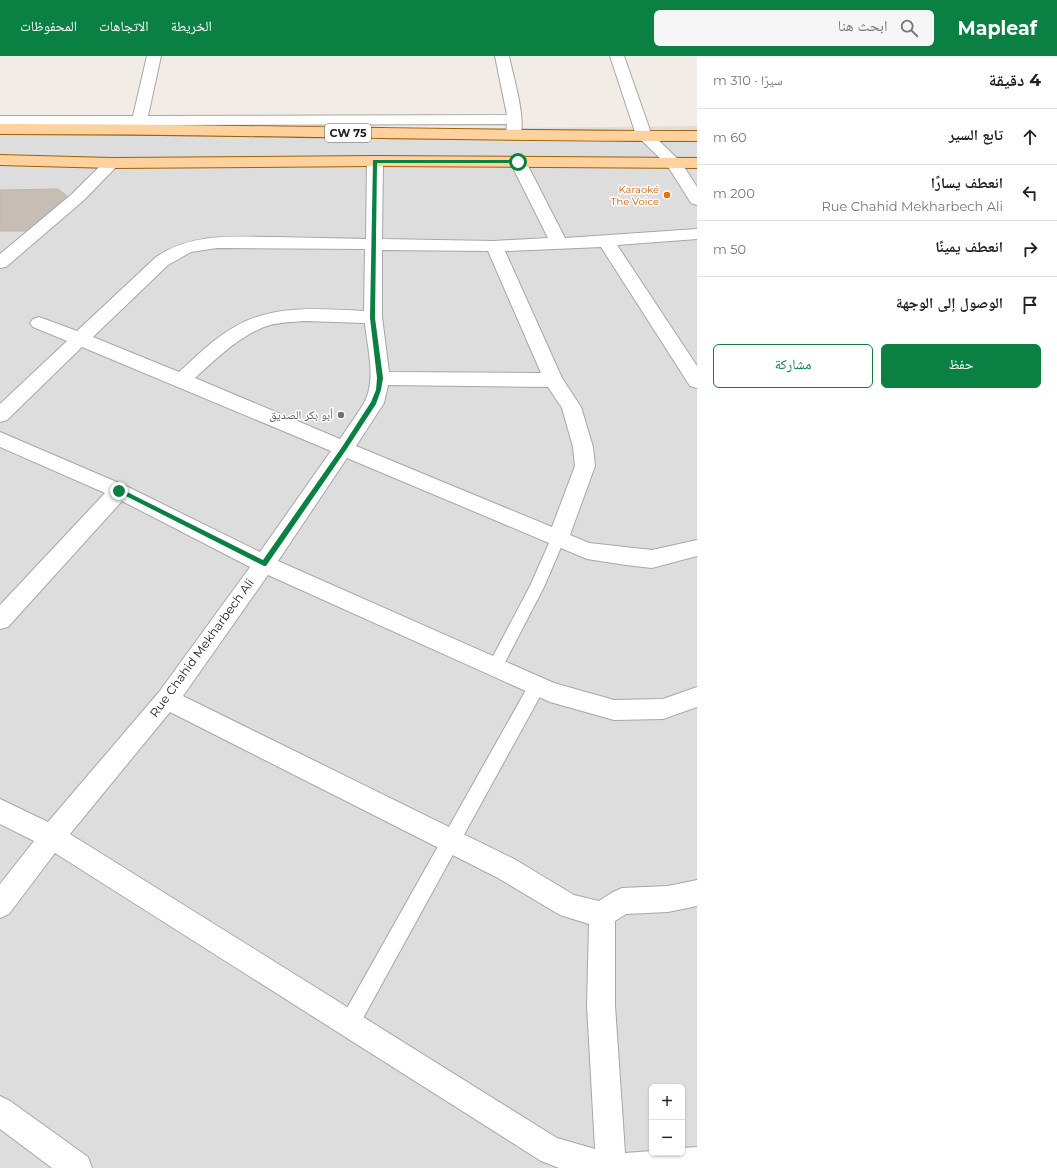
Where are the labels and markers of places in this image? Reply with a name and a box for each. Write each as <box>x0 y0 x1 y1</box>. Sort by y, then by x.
place label: Karaoké The Voice <box>611 183 659 208</box>
marker: Karaoké The Voice <box>662 190 672 200</box>
place label: أبو بكر الصديق <box>269 407 333 422</box>
marker: أبو بكر الصديق <box>336 410 346 420</box>

